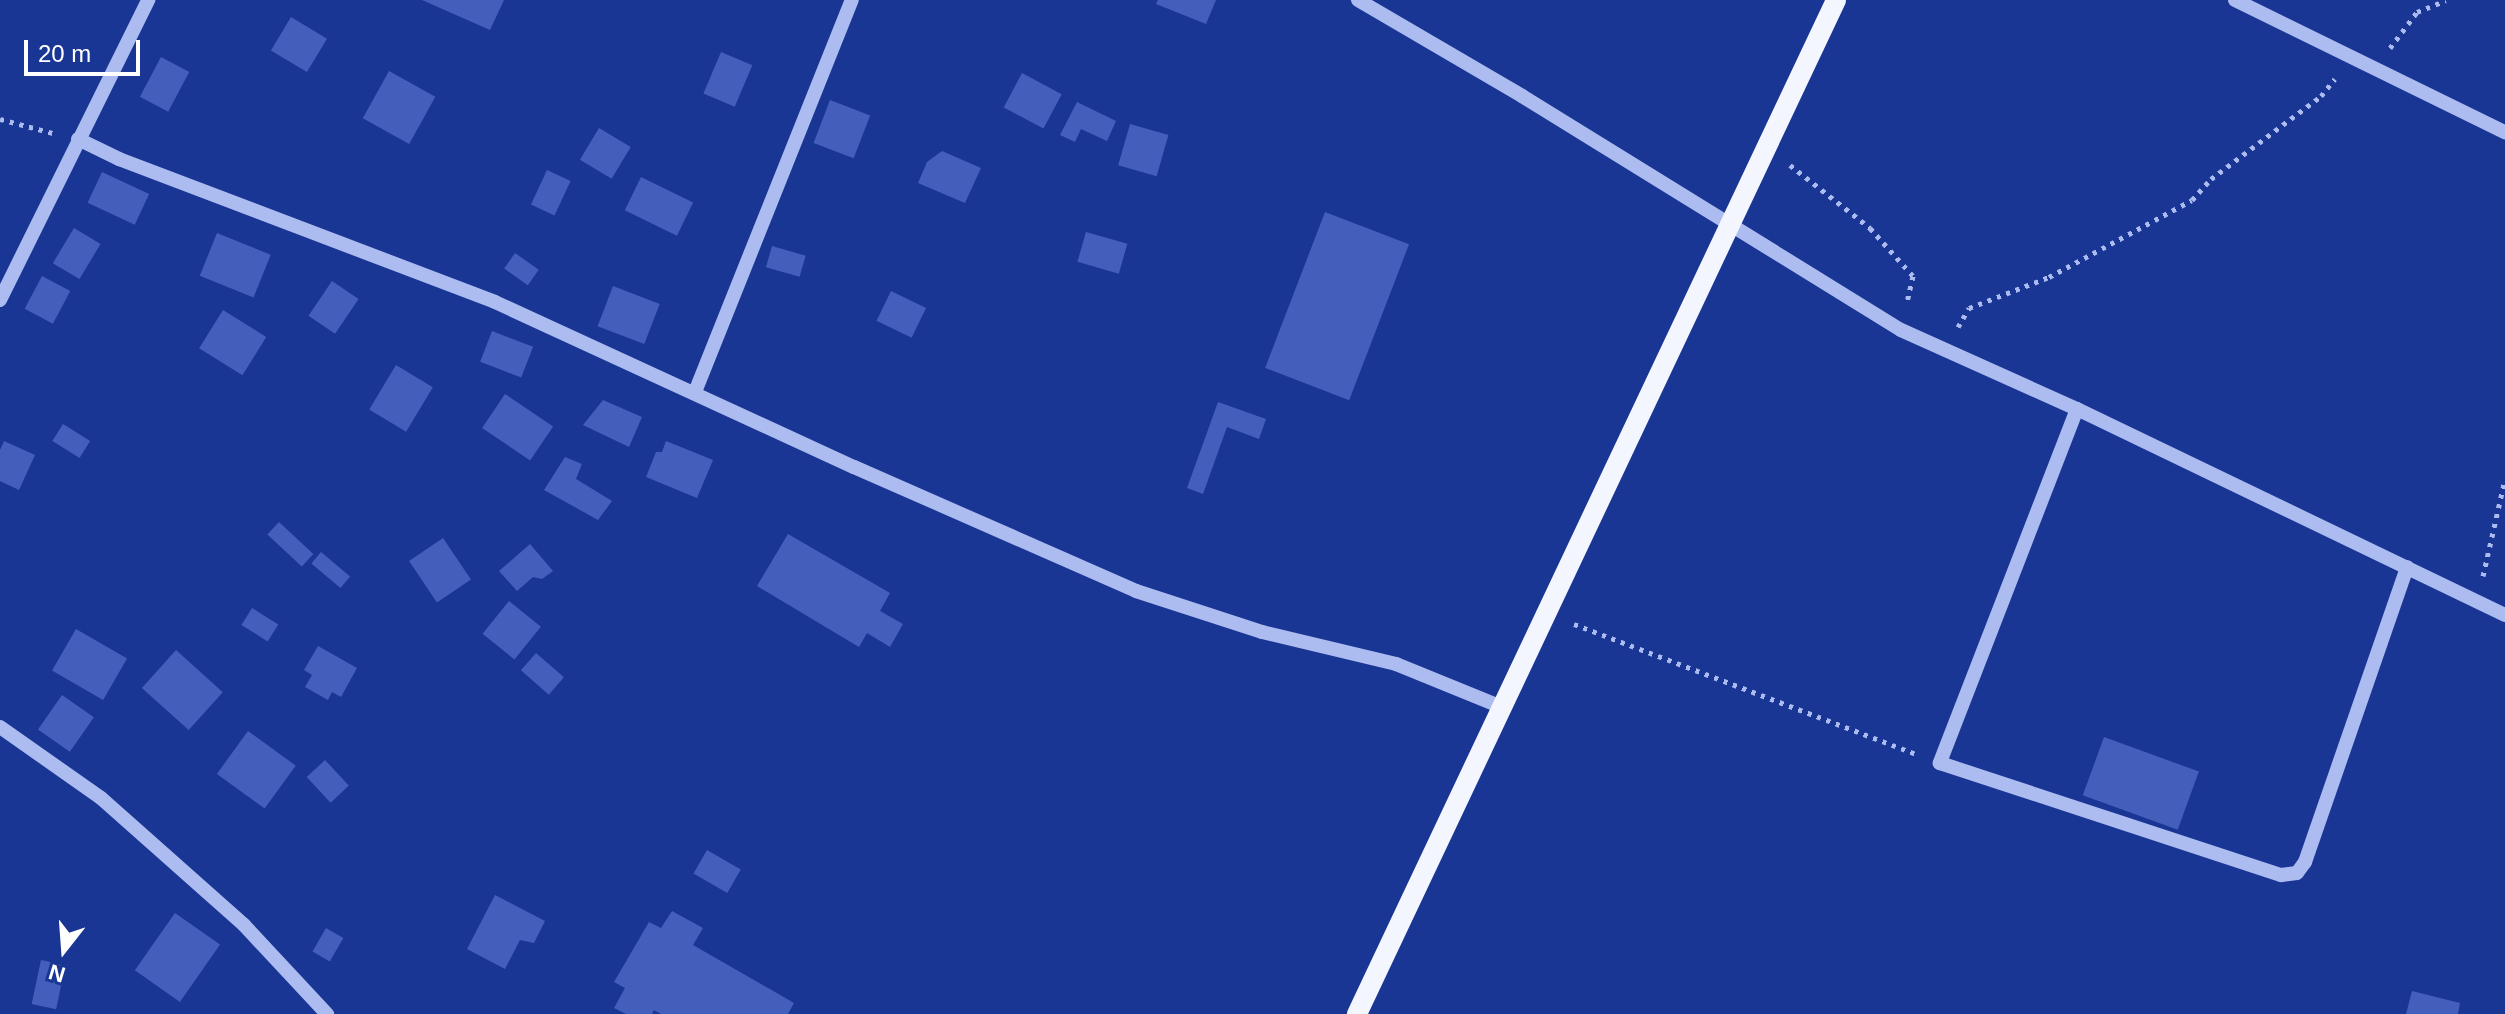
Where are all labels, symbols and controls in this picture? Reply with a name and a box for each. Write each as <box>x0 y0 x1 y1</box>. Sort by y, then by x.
scale bar <box>28 24 144 74</box>
text: 20 m <box>38 40 91 67</box>
north arrow <box>24 910 104 990</box>
text: N <box>46 959 68 988</box>

